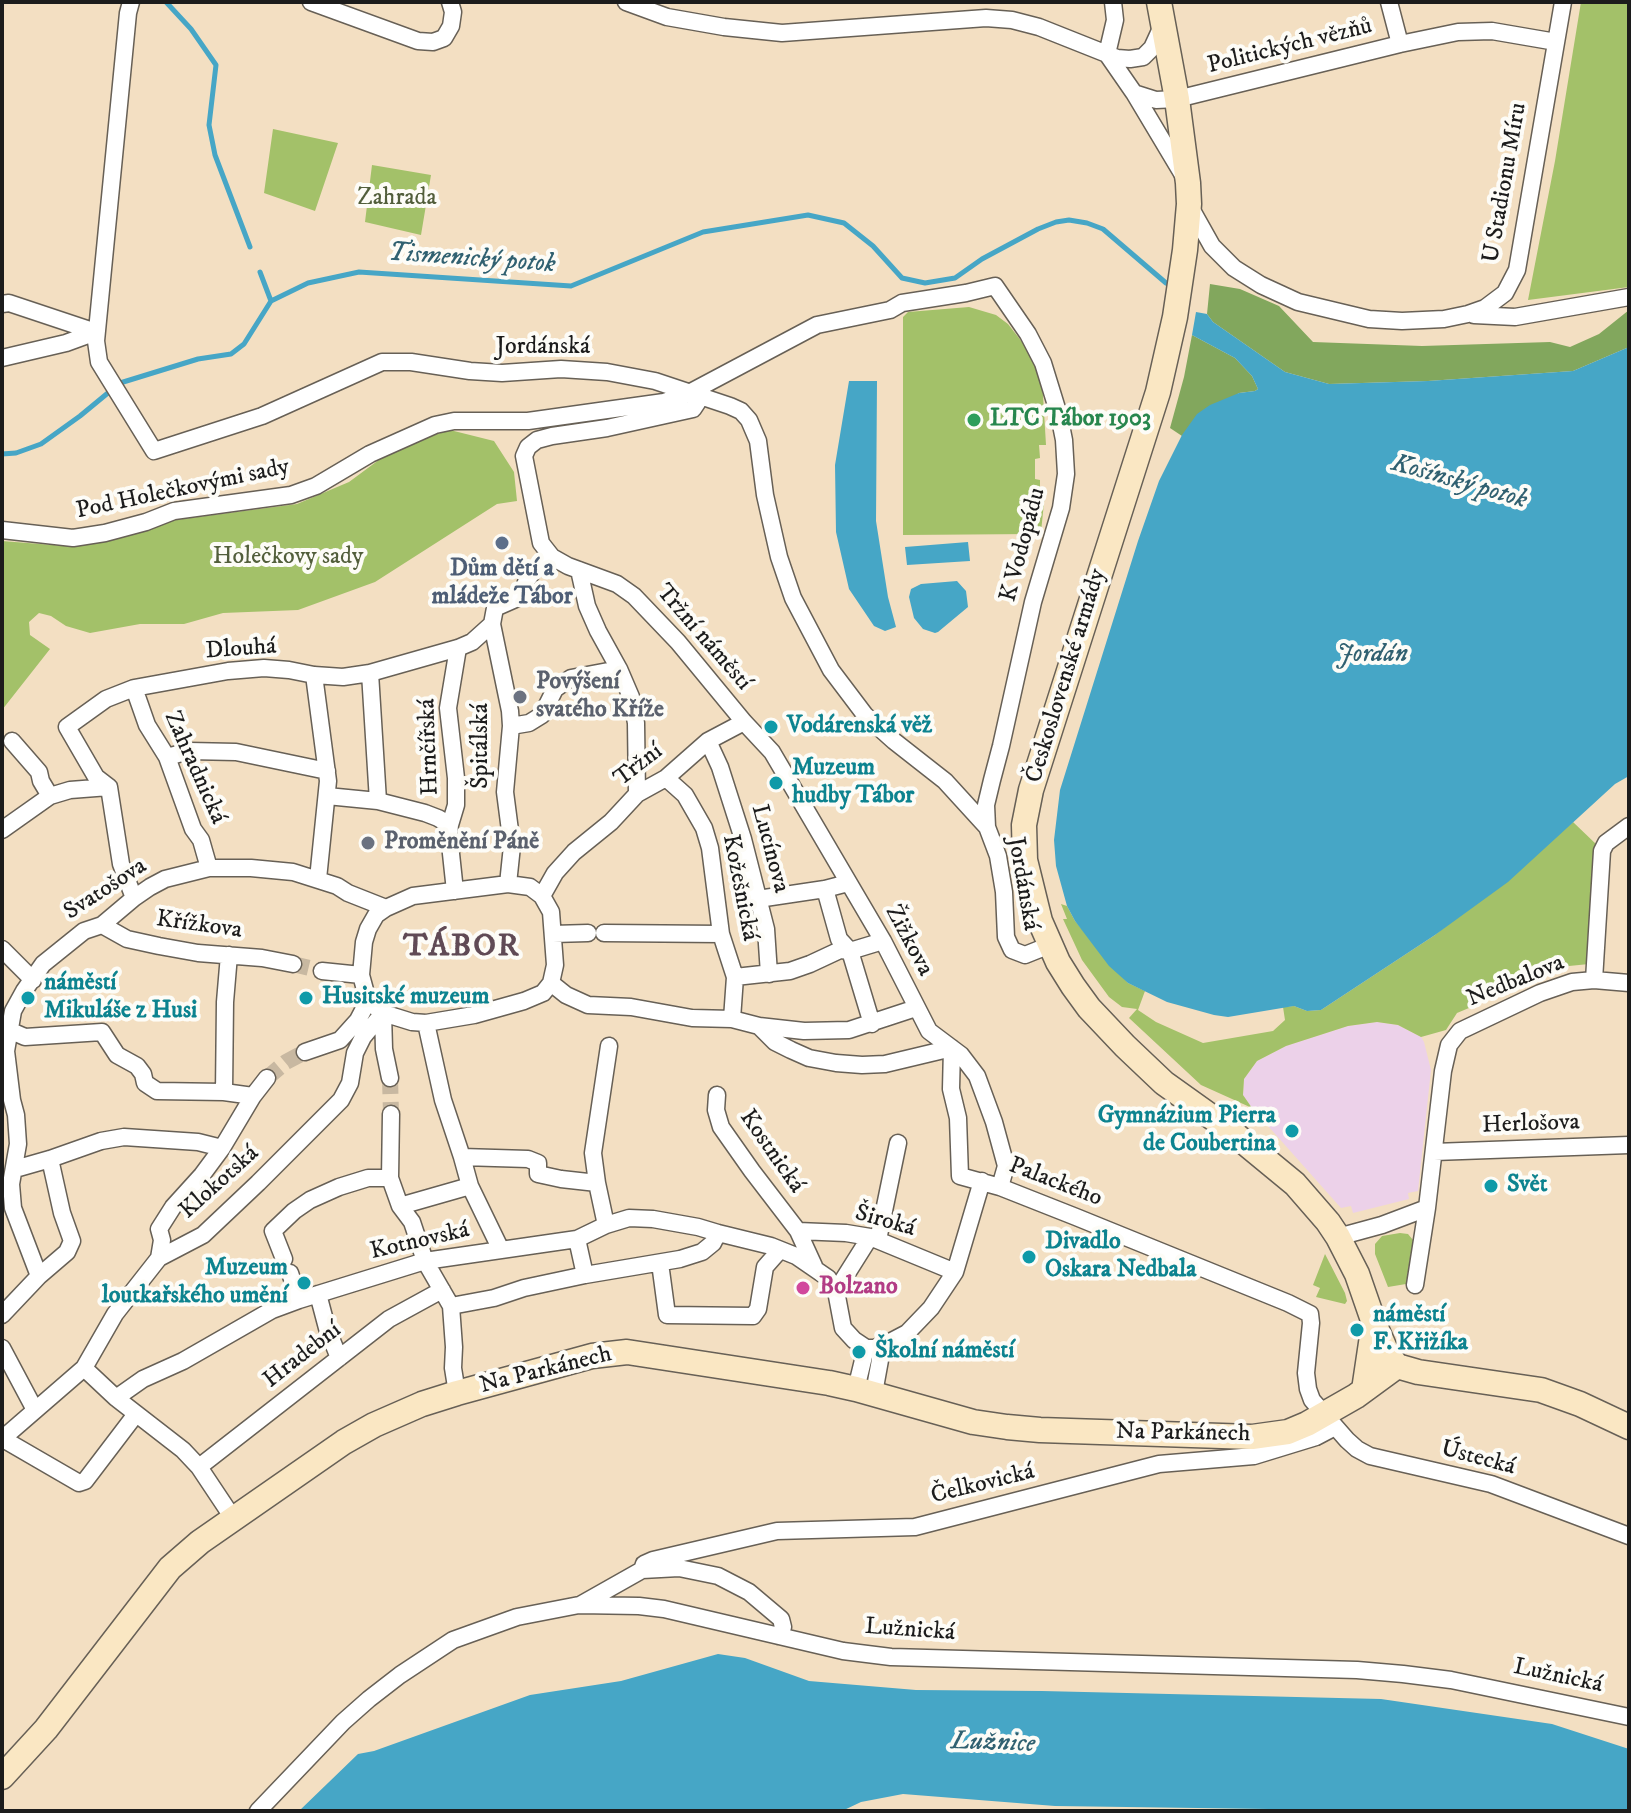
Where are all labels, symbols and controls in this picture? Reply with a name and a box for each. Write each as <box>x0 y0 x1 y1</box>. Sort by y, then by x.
street label: Politických vězňů <box>1205 13 1375 81</box>
street label: U Stadionu Míru <box>1478 101 1534 265</box>
park label: Zahrada <box>357 185 437 213</box>
water label: Tismenický potok <box>387 239 557 281</box>
street label: Jordánská <box>496 334 590 362</box>
place label: LTC Tábor 1903 <box>990 406 1151 434</box>
marker: LTC Tábor 1903 <box>965 411 983 429</box>
water label: Košínský potok <box>1388 449 1530 517</box>
street label: Pod Holečkovými sady <box>74 453 292 527</box>
street label: K Vodopádu <box>995 485 1053 605</box>
marker: Dům dětí a mládeže Tábor <box>493 534 511 552</box>
park label: Holečkovy sady <box>213 544 363 572</box>
place label: Dům dětí a mládeže Tábor <box>431 556 573 612</box>
street label: Československé armády <box>1021 565 1113 787</box>
street label: Tržní náměstí <box>649 579 757 697</box>
street label: Dlouhá <box>205 633 277 667</box>
water label: Jordán <box>1336 640 1408 672</box>
place label: Povýšení svatého Kříže <box>536 669 664 725</box>
marker: Povýšení svatého Kříže <box>511 688 529 706</box>
street label: Hrnčířská <box>414 698 446 796</box>
street label: Špitálská <box>468 703 496 789</box>
street label: Zahradnická <box>156 707 232 829</box>
place label: Vodárenská věž <box>787 713 932 741</box>
marker: Vodárenská věž <box>762 718 780 736</box>
street label: Tržní <box>609 738 669 794</box>
place label: Muzeum hudby Tábor <box>792 755 914 811</box>
marker: Muzeum hudby Tábor <box>767 774 785 792</box>
street label: Lucínova <box>743 802 795 896</box>
place label: Proměnění Páně <box>384 829 539 857</box>
street label: Kožešnická <box>715 832 763 944</box>
marker: Proměnění Páně <box>359 834 377 852</box>
street label: Jordánská <box>1000 835 1044 933</box>
street label: Svatošova <box>59 853 153 927</box>
street label: Žižkova <box>877 901 939 981</box>
street label: Křížkova <box>154 906 244 946</box>
district label: TÁBOR <box>403 929 521 967</box>
street label: Nedbalova <box>1463 950 1569 1014</box>
place label: náměstí Mikuláše z Husi <box>44 970 197 1026</box>
place label: Husitské muzeum <box>322 984 489 1012</box>
marker: náměstí Mikuláše z Husi <box>19 989 37 1007</box>
marker: Husitské muzeum <box>297 989 315 1007</box>
place label: Gymnázium Pierra de Coubertina <box>1098 1103 1276 1159</box>
street label: Kostnická <box>732 1105 810 1199</box>
street label: Herlošova <box>1482 1109 1580 1141</box>
marker: Gymnázium Pierra de Coubertina <box>1283 1122 1301 1140</box>
street label: Klokotská <box>174 1140 266 1226</box>
street label: Palackého <box>1004 1152 1106 1214</box>
place label: Svět <box>1507 1172 1547 1200</box>
marker: Svět <box>1482 1177 1500 1195</box>
street label: Široká <box>852 1200 918 1244</box>
street label: Kotnovská <box>368 1217 472 1267</box>
place label: Divadlo Oskara Nedbala <box>1045 1229 1196 1285</box>
marker: Divadlo Oskara Nedbala <box>1020 1248 1038 1266</box>
place label: Muzeum loutkařského umění <box>102 1255 288 1311</box>
marker: Muzeum loutkařského umění <box>295 1274 313 1292</box>
place label: Bolzano <box>819 1274 898 1302</box>
marker: Bolzano <box>794 1279 812 1297</box>
place label: náměstí F. Křižíka <box>1373 1302 1468 1358</box>
street label: Hradební <box>258 1317 348 1395</box>
marker: náměstí F. Křižíka <box>1348 1321 1366 1339</box>
place label: Školní náměstí <box>875 1338 1014 1366</box>
street label: Na Parkánech <box>477 1341 615 1401</box>
marker: Školní náměstí <box>850 1343 868 1361</box>
street label: Na Parkánech <box>1115 1418 1251 1450</box>
street label: Ústecká <box>1438 1435 1518 1483</box>
street label: Čelkovická <box>928 1458 1038 1512</box>
street label: Lužnická <box>864 1613 956 1649</box>
street label: Lužnická <box>1511 1654 1605 1700</box>
water label: Lužnice <box>951 1727 1035 1761</box>

